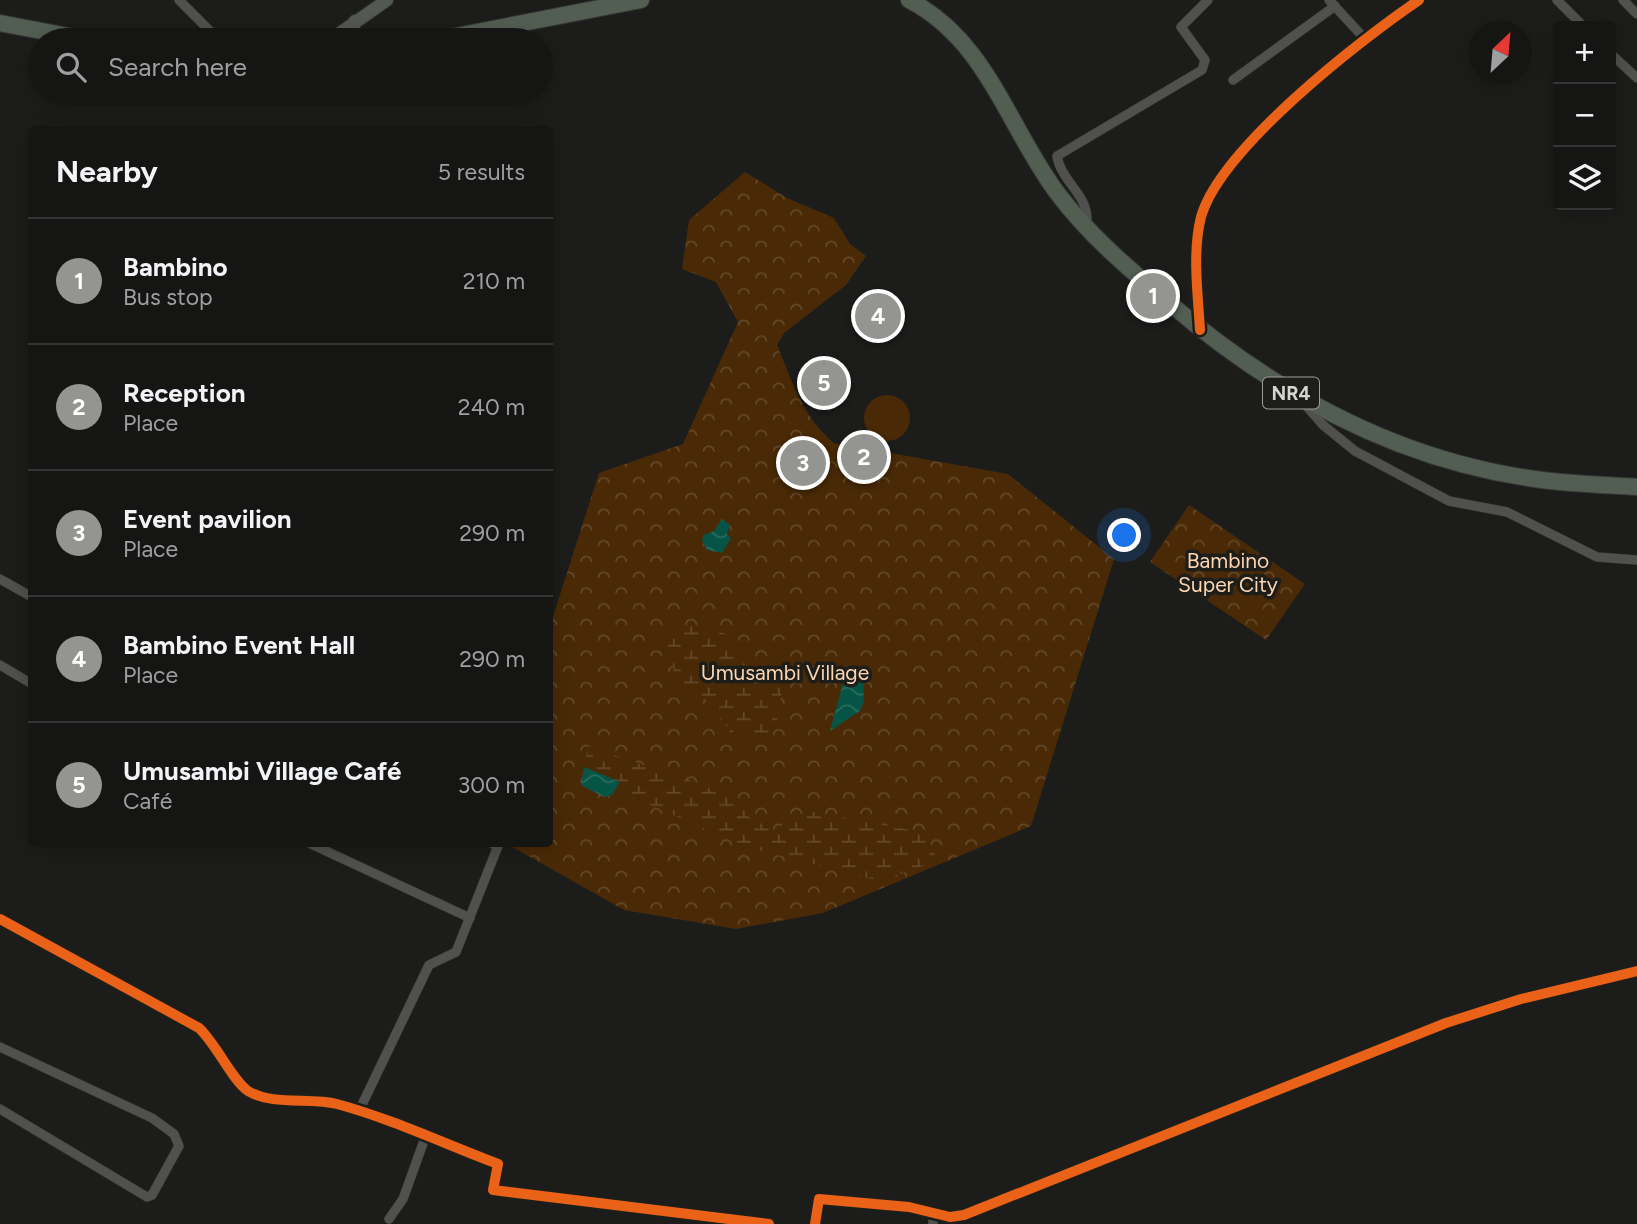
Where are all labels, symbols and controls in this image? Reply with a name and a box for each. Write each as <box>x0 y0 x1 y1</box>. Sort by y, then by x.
north arrow <box>1469 21 1532 84</box>
map controls <box>1553 21 1616 210</box>
button: + <box>1553 21 1616 84</box>
search box <box>28 28 553 105</box>
icon: search <box>52 48 90 86</box>
text: Search here <box>108 51 247 83</box>
button: − <box>1553 84 1616 147</box>
button: layers <box>1553 147 1616 210</box>
text: Nearby <box>56 153 158 190</box>
text: 5 results <box>438 158 525 186</box>
text: Bambino <box>123 251 228 283</box>
text: 1 <box>74 267 84 295</box>
text: 210 m <box>463 267 525 295</box>
pin: 1 <box>1130 270 1176 322</box>
text: Bus stop <box>123 283 213 311</box>
pin: 4 <box>855 290 901 342</box>
pin: 5 <box>801 357 847 409</box>
text: Reception <box>123 377 246 409</box>
road number: NR4 <box>1263 378 1319 408</box>
text: 2 <box>72 393 86 421</box>
text: 240 m <box>458 393 525 421</box>
text: Place <box>123 409 178 437</box>
pin: 2 <box>841 431 887 483</box>
pin: 3 <box>780 437 826 489</box>
text: Event pavilion <box>123 503 292 535</box>
your location <box>1107 518 1141 552</box>
text: 3 <box>73 519 85 547</box>
text: 290 m <box>459 519 525 547</box>
text: Place <box>123 535 178 563</box>
park label: Bambino Super City <box>1178 548 1278 597</box>
text: Bambino Event Hall <box>123 629 355 661</box>
text: 4 <box>72 645 86 673</box>
text: 290 m <box>459 645 525 673</box>
park label: Umusambi Village <box>701 660 869 685</box>
text: Place <box>123 661 178 689</box>
text: Umusambi Village Café <box>123 755 401 787</box>
text: 5 <box>72 771 86 799</box>
text: 300 m <box>458 771 525 799</box>
text: Café <box>123 787 172 815</box>

